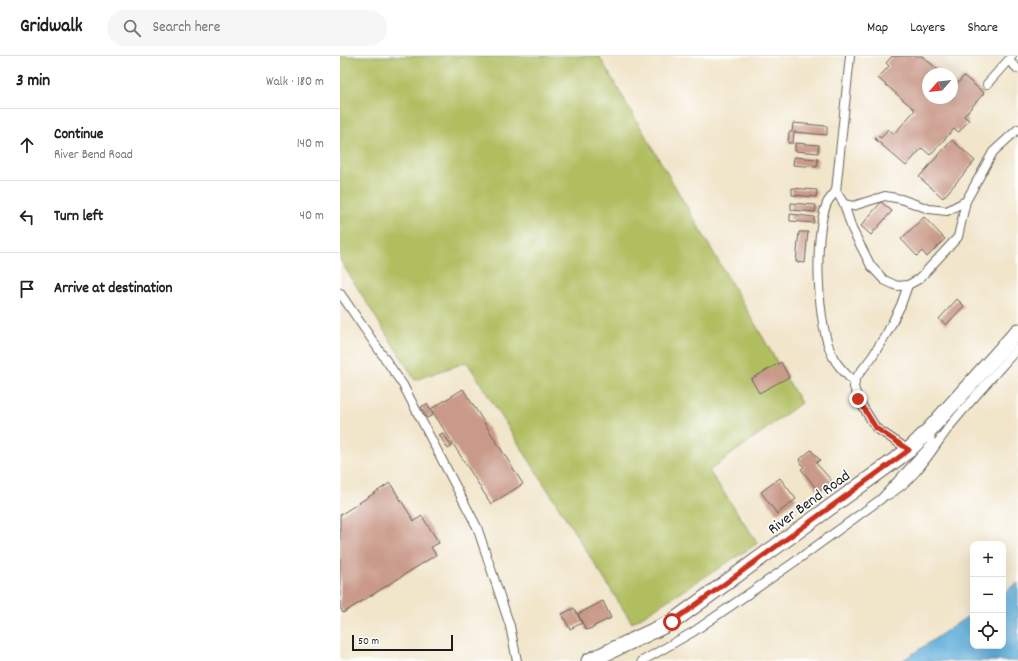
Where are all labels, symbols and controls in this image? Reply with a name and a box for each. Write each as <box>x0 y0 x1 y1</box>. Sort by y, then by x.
search box <box>107 10 387 46</box>
text: Gridwalk <box>20 14 83 41</box>
icon: search <box>121 17 143 39</box>
text: Search here <box>153 17 220 39</box>
text: Map <box>867 18 888 38</box>
text: Layers <box>910 18 945 38</box>
text: Share <box>967 18 998 38</box>
north arrow <box>922 68 958 104</box>
text: 3 min <box>16 70 50 94</box>
text: Walk · 180 m <box>266 73 324 92</box>
text: Continue <box>54 124 103 146</box>
icon: ahead <box>16 134 38 156</box>
text: 140 m <box>297 135 324 154</box>
text: River Bend Road <box>54 146 133 165</box>
icon: left <box>16 206 38 228</box>
text: Turn left <box>54 206 103 228</box>
text: 40 m <box>300 207 324 226</box>
icon: arrive <box>16 278 38 300</box>
text: Arrive at destination <box>54 278 172 300</box>
route end <box>849 390 867 408</box>
street label: River Bend Road <box>763 465 856 541</box>
map controls <box>970 541 1006 649</box>
button: + <box>970 541 1006 577</box>
button: − <box>970 577 1006 613</box>
route start <box>663 613 681 631</box>
button: locate <box>970 613 1006 649</box>
scale bar <box>352 633 453 652</box>
text: 50 m <box>358 634 379 650</box>

